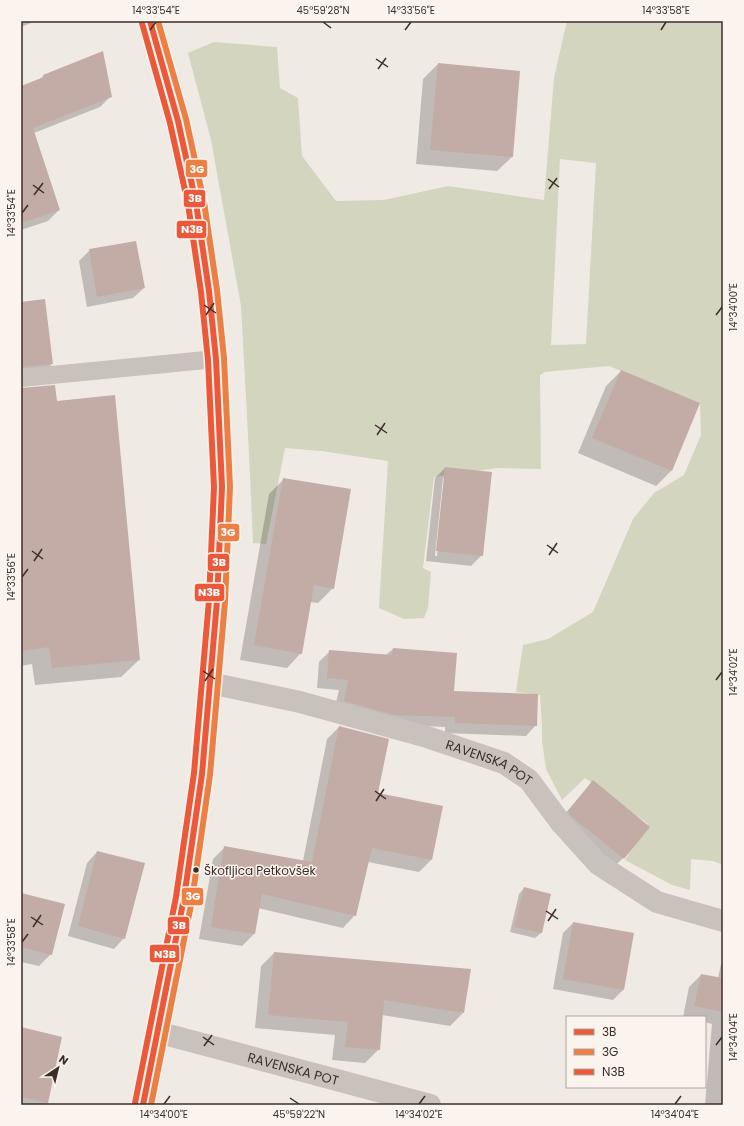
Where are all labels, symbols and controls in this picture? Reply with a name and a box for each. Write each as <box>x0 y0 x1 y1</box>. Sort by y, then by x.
text: 14°33'54"E <box>132 3 180 18</box>
text: 45°59'28"N <box>297 3 349 18</box>
text: 14°33'56"E <box>387 3 435 18</box>
text: 14°33'58"E <box>642 3 690 18</box>
line badge: 3G <box>185 159 208 178</box>
text: 3G <box>189 161 205 177</box>
text: 14°33'54"E <box>4 189 19 237</box>
line badge: 3B <box>183 189 206 208</box>
text: 3B <box>188 190 202 206</box>
line badge: N3B <box>176 220 207 239</box>
text: N3B <box>181 221 203 237</box>
text: 14°34'00"E <box>726 283 741 331</box>
line badge: 3G <box>217 523 240 542</box>
text: 3G <box>220 524 236 540</box>
text: 14°33'56"E <box>4 553 19 601</box>
line badge: 3B <box>207 553 230 572</box>
text: 3B <box>212 554 226 570</box>
line badge: N3B <box>194 583 225 602</box>
text: N3B <box>198 584 220 600</box>
text: 14°34'02"E <box>726 648 741 696</box>
street label: RAVENSKA POT <box>443 735 536 790</box>
place label: Škofljica Petkovšek <box>204 862 316 879</box>
marker: Škofljica Petkovšek <box>191 865 201 875</box>
line badge: 3G <box>181 887 204 906</box>
text: 3G <box>185 888 201 904</box>
line badge: 3B <box>167 916 190 935</box>
text: 3B <box>172 917 186 933</box>
text: 14°33'58"E <box>4 918 19 966</box>
line badge: N3B <box>149 944 180 963</box>
text: N3B <box>154 946 176 962</box>
text: 14°34'04"E <box>726 1013 741 1061</box>
legend <box>566 1016 706 1088</box>
text: 3B <box>602 1023 616 1040</box>
text: 3G <box>602 1043 618 1060</box>
north arrow <box>38 1048 78 1088</box>
street label: RAVENSKA POT <box>245 1048 341 1090</box>
text: N <box>56 1051 72 1069</box>
text: N3B <box>602 1063 625 1080</box>
text: 14°34'00"E <box>140 1107 188 1122</box>
text: 45°59'22"N <box>273 1107 325 1122</box>
text: 14°34'02"E <box>395 1107 443 1122</box>
text: 14°34'04"E <box>651 1107 699 1122</box>

